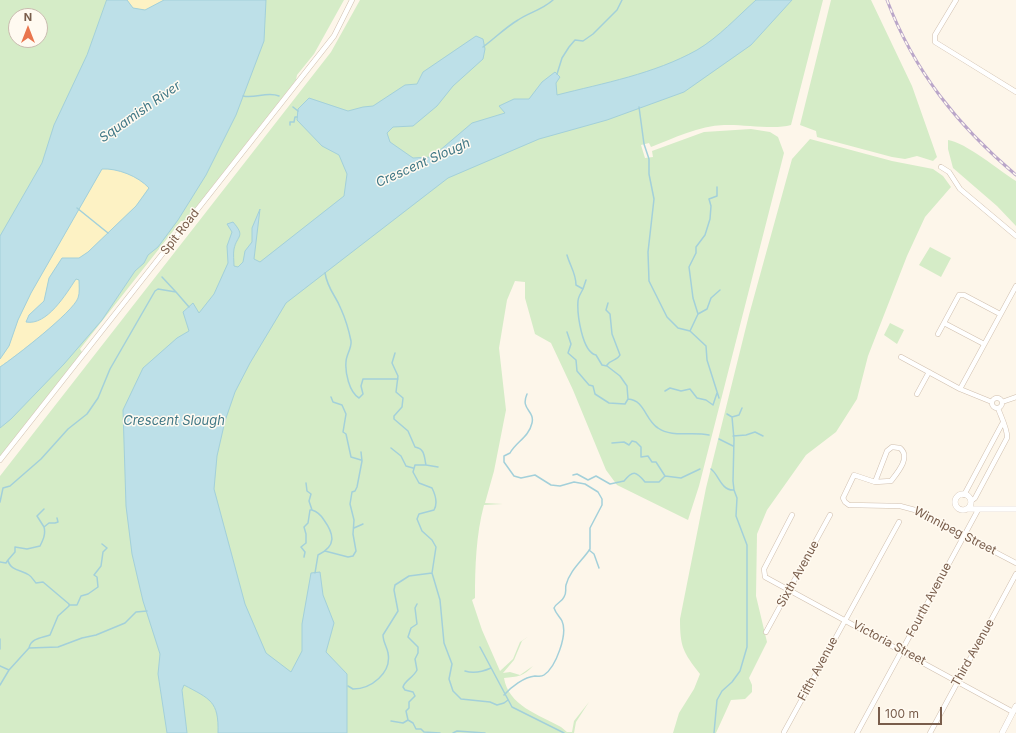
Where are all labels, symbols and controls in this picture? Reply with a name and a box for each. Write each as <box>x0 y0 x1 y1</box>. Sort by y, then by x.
north arrow <box>8 8 48 48</box>
text: N <box>24 10 32 24</box>
water label: Squamish River <box>96 78 184 146</box>
water label: Crescent Slough <box>373 135 473 191</box>
street label: Spit Road <box>158 206 202 258</box>
water label: Crescent Slough <box>123 413 225 429</box>
street label: Winnipeg Street <box>911 504 999 558</box>
street label: Sixth Avenue <box>774 538 822 610</box>
street label: Fourth Avenue <box>903 560 955 640</box>
street label: Third Avenue <box>949 617 997 689</box>
street label: Victoria Street <box>850 618 928 668</box>
street label: Fifth Avenue <box>795 634 841 704</box>
scale bar <box>880 699 944 725</box>
text: 100 m <box>885 706 919 721</box>

